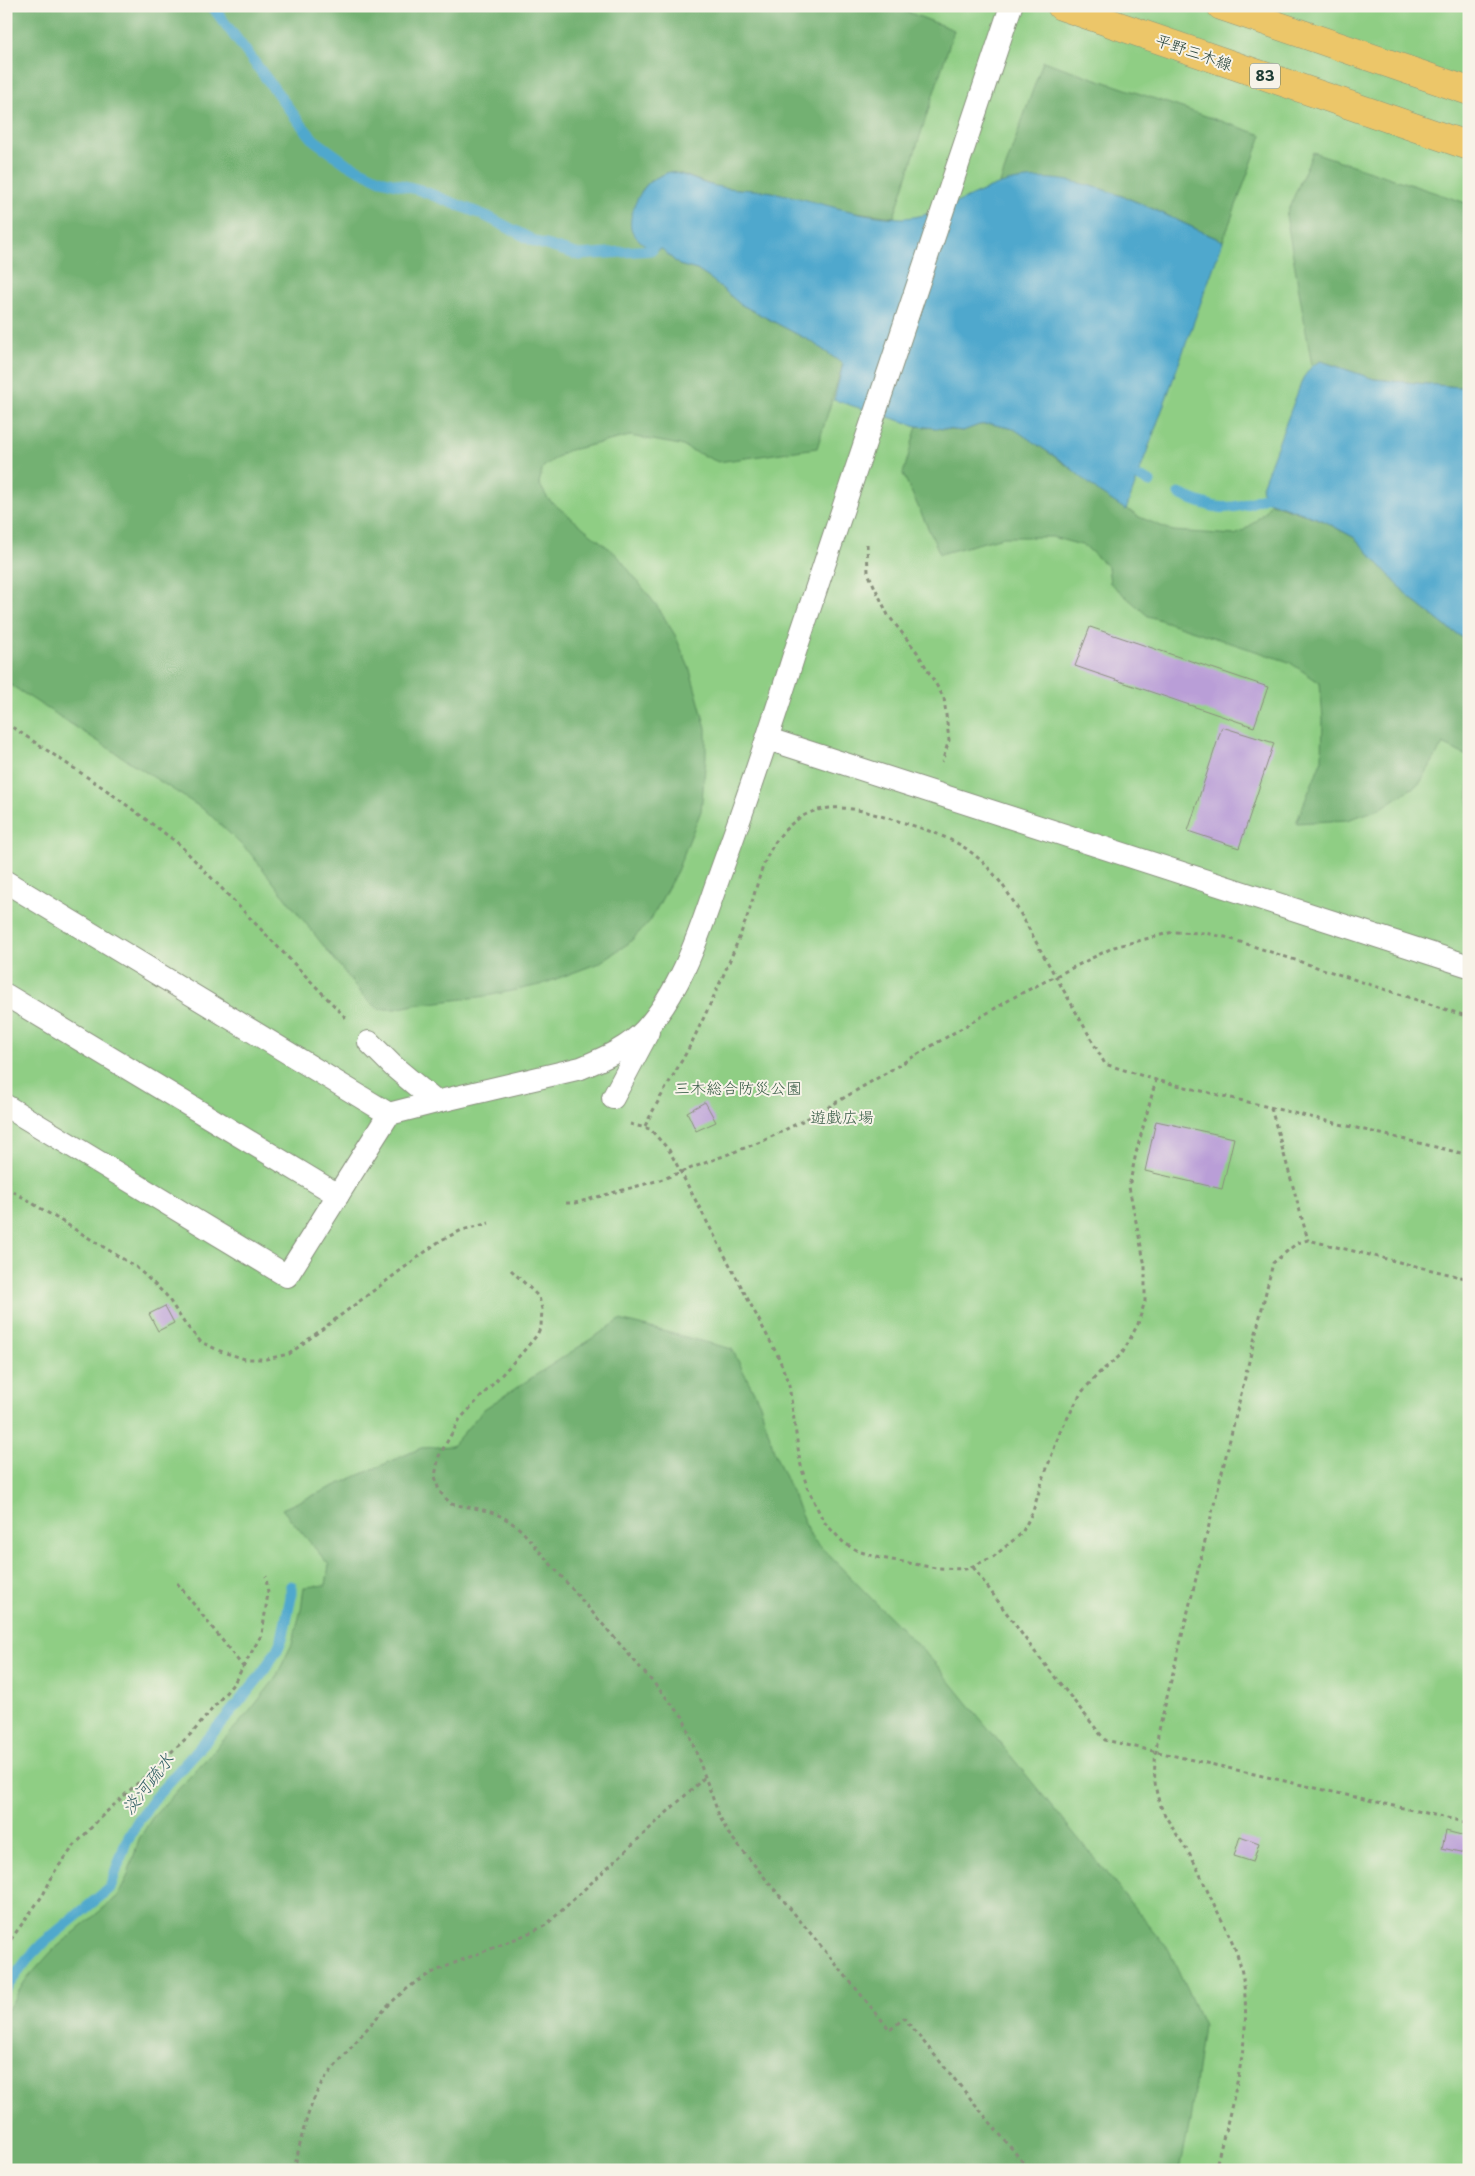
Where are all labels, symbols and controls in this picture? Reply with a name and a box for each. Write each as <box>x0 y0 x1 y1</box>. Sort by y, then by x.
street label: 平野三木線 <box>1153 27 1236 75</box>
road number: 83 <box>1250 64 1280 88</box>
park label: 三木総合防災公園 <box>674 1075 802 1099</box>
park label: 遊戯広場 <box>810 1104 874 1128</box>
water label: 淡河疏水 <box>114 1746 180 1820</box>

